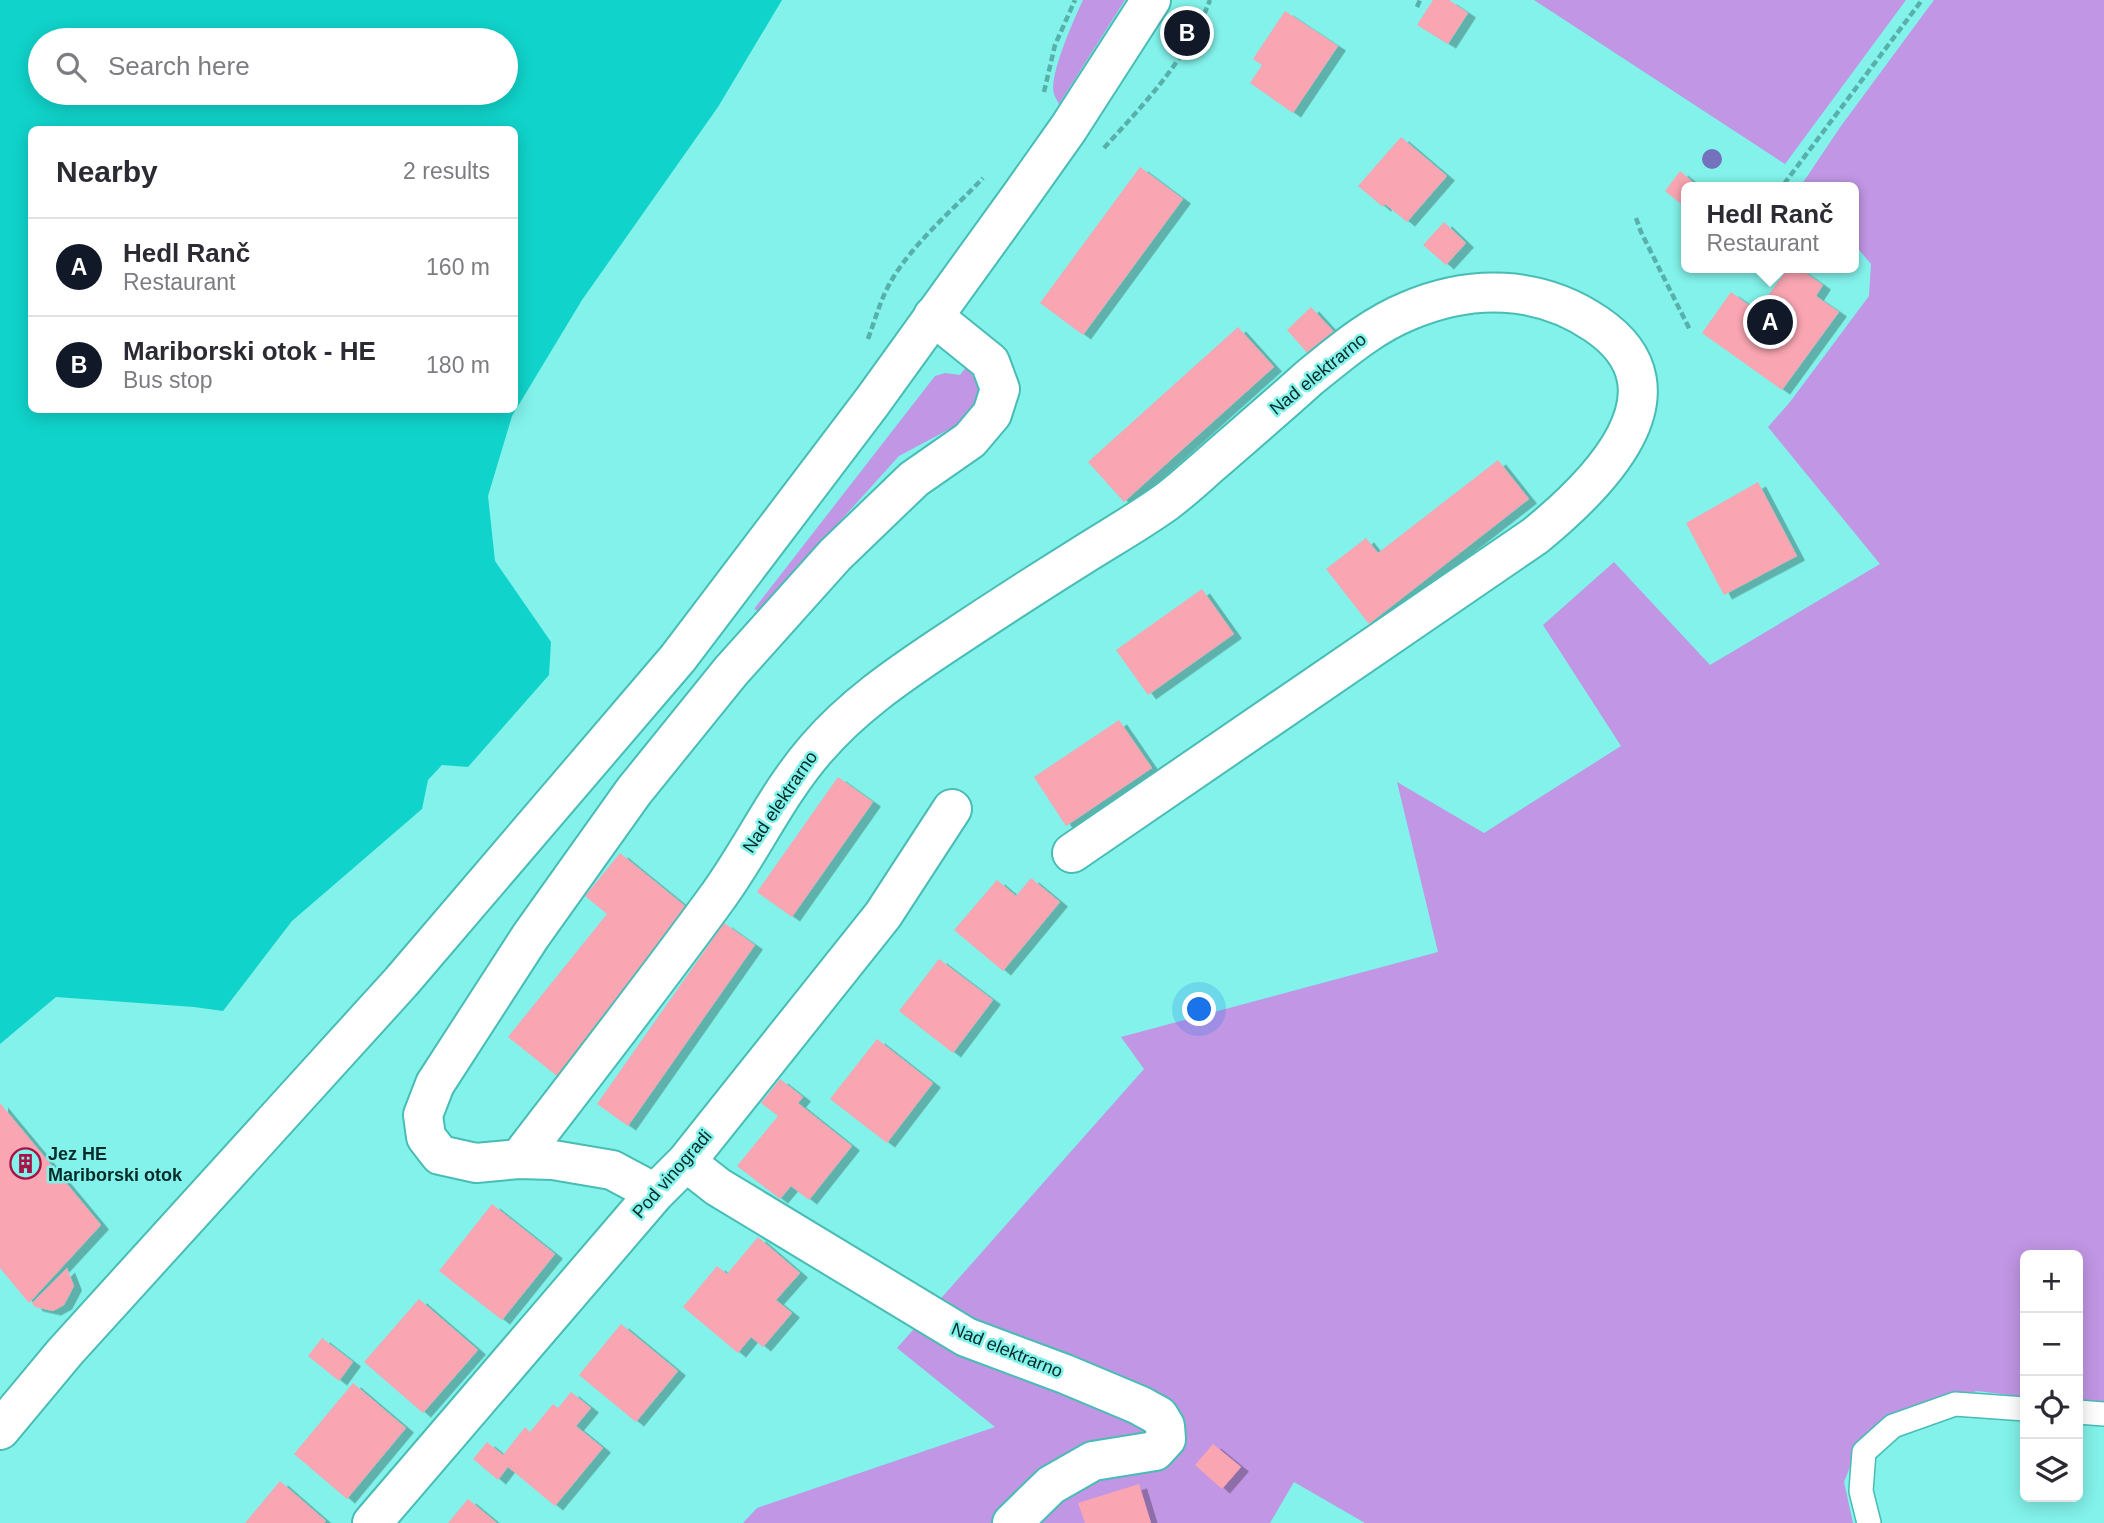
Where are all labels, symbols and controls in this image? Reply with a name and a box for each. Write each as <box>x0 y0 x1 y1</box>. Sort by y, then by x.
pin: B <box>1164 7 1210 59</box>
search box <box>28 28 518 105</box>
icon: search <box>52 48 90 86</box>
text: Search here <box>108 51 250 81</box>
text: Nearby <box>56 155 158 188</box>
text: 2 results <box>403 158 490 184</box>
popup <box>1681 182 1859 273</box>
text: Hedl Ranč <box>1706 199 1834 229</box>
text: Restaurant <box>1706 230 1819 256</box>
text: Hedl Ranč <box>123 238 250 268</box>
text: A <box>71 254 87 280</box>
text: 160 m <box>426 254 490 280</box>
text: Restaurant <box>123 269 236 295</box>
pin: A <box>1747 296 1793 348</box>
street label: Nad elektrarno <box>1266 329 1370 419</box>
text: Mariborski otok - HE <box>123 336 376 366</box>
text: B <box>71 352 87 378</box>
text: 180 m <box>426 352 490 378</box>
text: Bus stop <box>123 367 213 393</box>
street label: Nad elektrarno <box>739 747 821 857</box>
your location <box>1182 992 1216 1026</box>
street label: Pod vinogradi <box>628 1126 716 1222</box>
place label: Jez HE Mariborski otok <box>48 1144 183 1185</box>
building icon: Jez HE Mariborski otok <box>8 1147 42 1181</box>
map controls <box>2020 1250 2083 1502</box>
button: + <box>2020 1250 2083 1313</box>
button: − <box>2020 1313 2083 1376</box>
street label: Nad elektrarno <box>949 1319 1065 1381</box>
button: locate <box>2020 1376 2083 1439</box>
button: layers <box>2020 1439 2083 1502</box>

